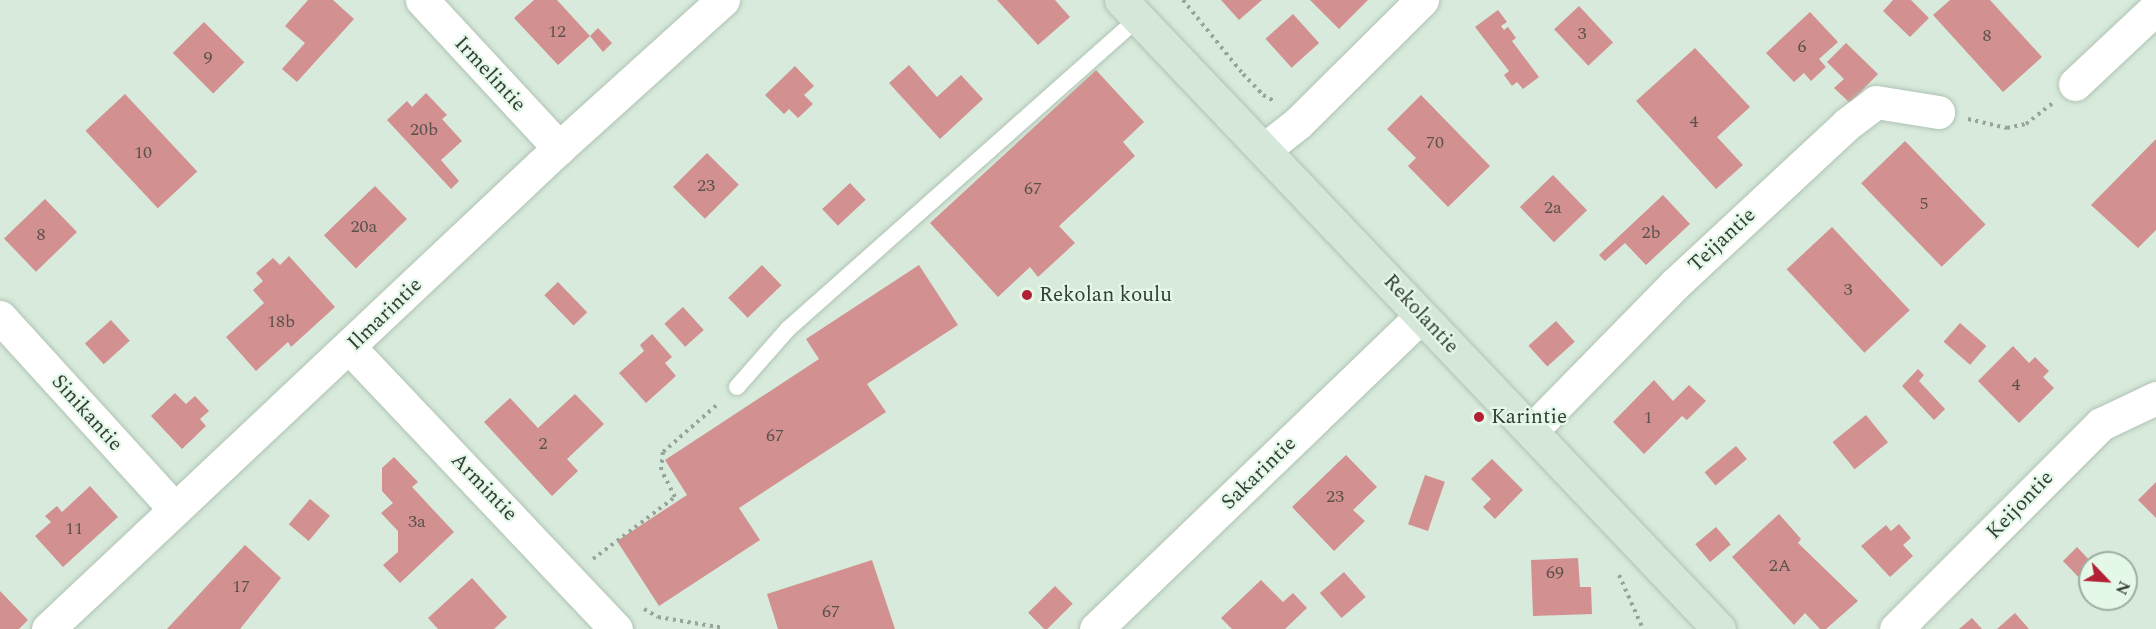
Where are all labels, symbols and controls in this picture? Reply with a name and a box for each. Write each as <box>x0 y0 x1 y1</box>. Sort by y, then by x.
house number: 12 <box>548 21 566 43</box>
house number: 3 <box>1578 23 1586 45</box>
house number: 8 <box>1983 25 1991 47</box>
street label: Irmelintie <box>449 31 531 117</box>
house number: 6 <box>1798 36 1806 58</box>
house number: 9 <box>204 47 212 69</box>
house number: 4 <box>1690 111 1698 133</box>
house number: 20b <box>410 119 438 141</box>
house number: 70 <box>1426 132 1444 154</box>
house number: 10 <box>134 142 152 164</box>
house number: 23 <box>697 175 715 197</box>
house number: 67 <box>1024 178 1042 200</box>
house number: 5 <box>1920 193 1928 215</box>
house number: 2a <box>1544 197 1562 219</box>
street label: Teijantie <box>1683 202 1761 278</box>
house number: 20a <box>351 216 377 238</box>
house number: 2b <box>1641 222 1661 244</box>
house number: 8 <box>37 224 45 246</box>
street label: Rekolantie <box>1378 269 1464 359</box>
street label: Ilmarintie <box>342 272 428 356</box>
house number: 3 <box>1844 279 1852 301</box>
place label: Rekolan koulu <box>1039 282 1172 308</box>
marker: Rekolan koulu <box>1020 288 1034 302</box>
house number: 18b <box>267 311 295 333</box>
street label: Sinikantie <box>46 369 128 457</box>
house number: 4 <box>2012 374 2020 396</box>
place label: Karintie <box>1491 404 1567 430</box>
house number: 1 <box>1644 407 1652 429</box>
marker: Karintie <box>1472 410 1486 424</box>
house number: 67 <box>766 425 784 447</box>
street label: Sakarintie <box>1216 431 1302 515</box>
house number: 2 <box>539 433 547 455</box>
street label: Armintie <box>445 448 523 526</box>
street label: Keijontie <box>1981 465 2059 545</box>
house number: 23 <box>1326 486 1344 508</box>
house number: 3a <box>408 511 426 533</box>
house number: 11 <box>65 518 83 540</box>
north arrow <box>2078 551 2138 611</box>
house number: 2A <box>1769 555 1791 577</box>
house number: 69 <box>1546 562 1564 584</box>
house number: 17 <box>232 576 250 598</box>
text: N <box>2109 577 2136 599</box>
house number: 67 <box>822 601 840 623</box>

